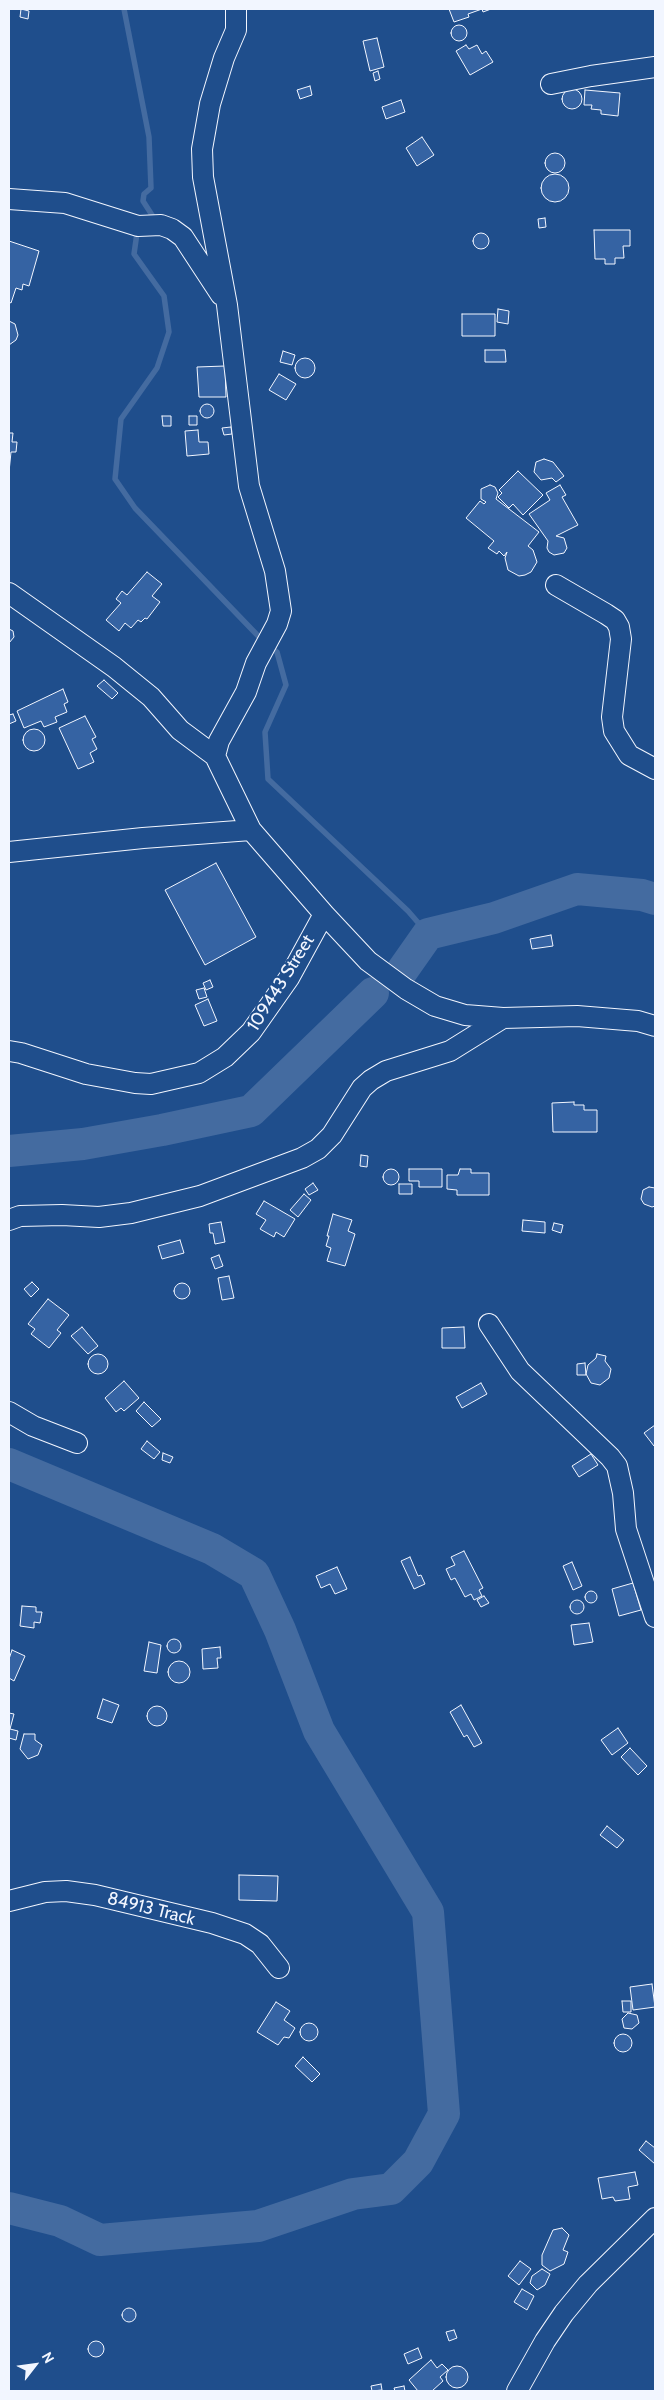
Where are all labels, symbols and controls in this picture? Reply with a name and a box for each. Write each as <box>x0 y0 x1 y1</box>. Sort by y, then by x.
street label: 109443 Street <box>243 931 319 1035</box>
street label: 84913 Track <box>105 1888 197 1930</box>
north arrow <box>10 2340 60 2390</box>
text: N <box>38 2349 58 2366</box>

